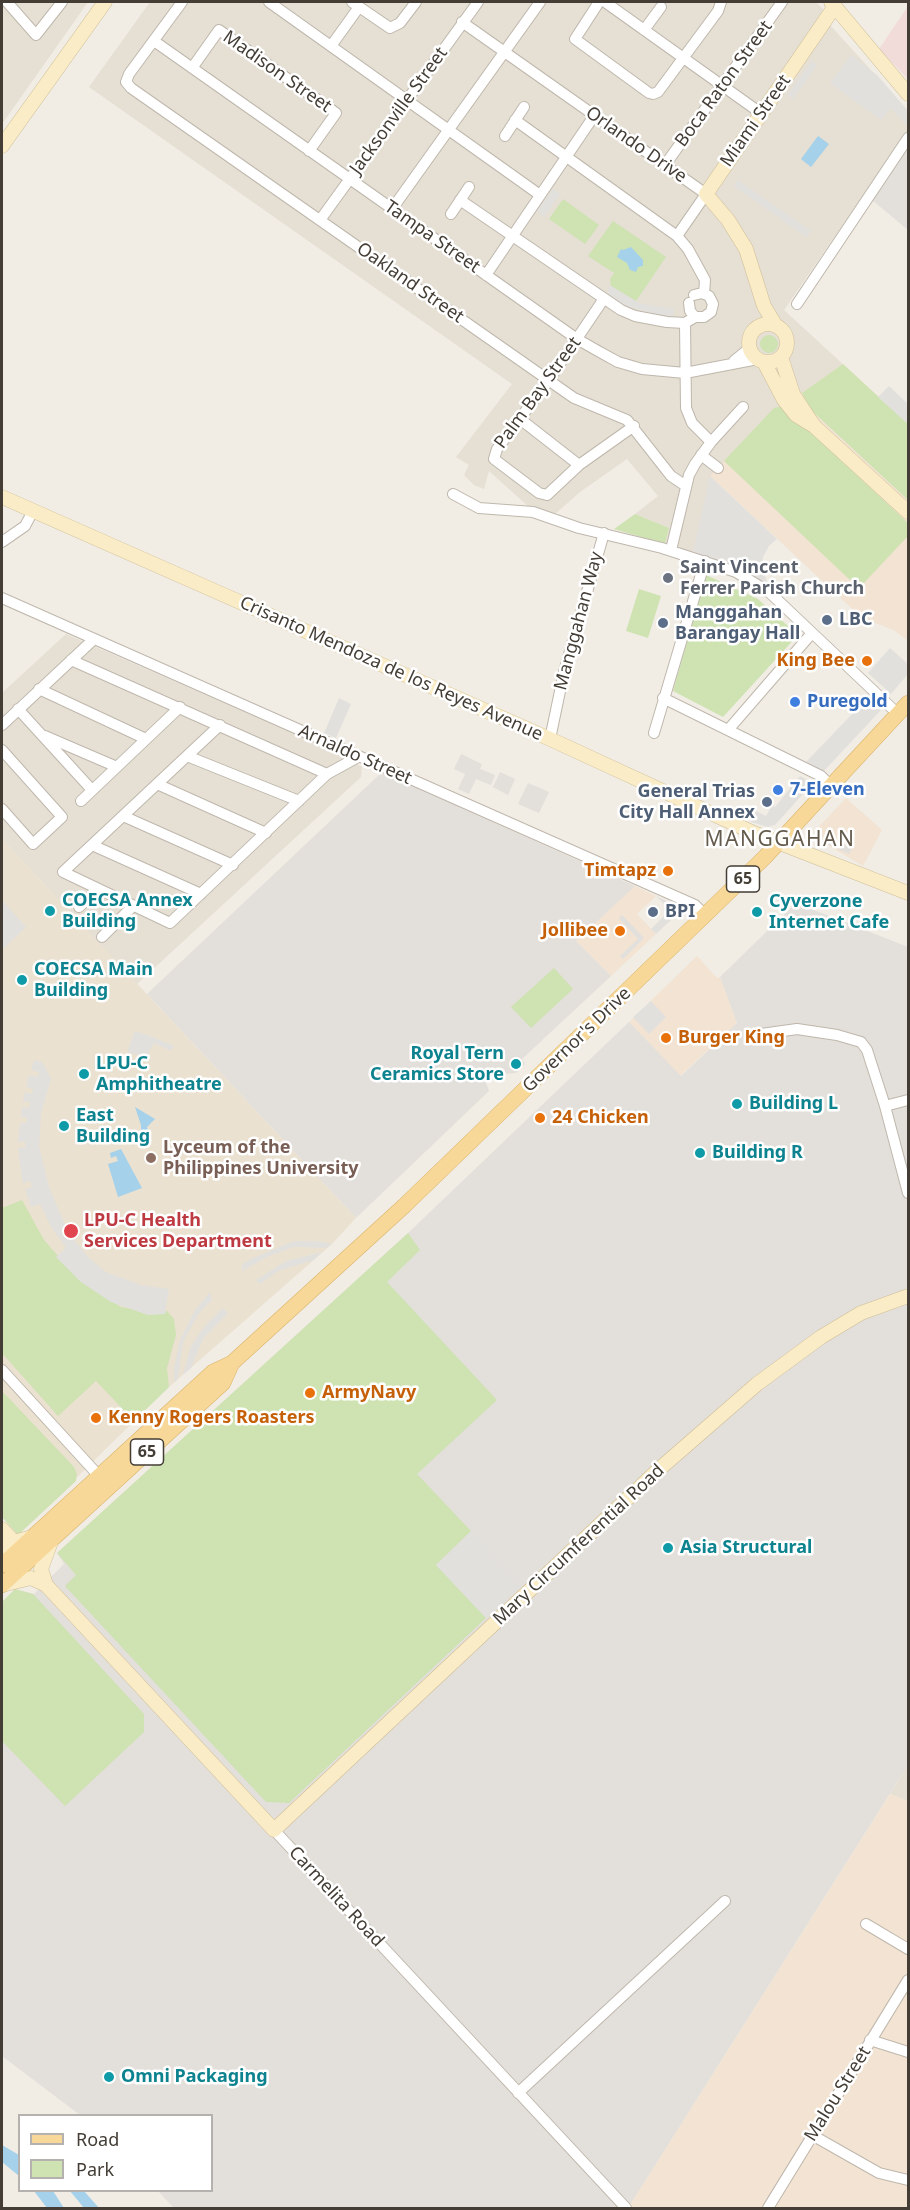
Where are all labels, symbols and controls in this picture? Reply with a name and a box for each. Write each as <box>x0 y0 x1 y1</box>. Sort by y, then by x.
street label: Boca Raton Street <box>671 17 777 151</box>
street label: Madison Street <box>218 27 336 117</box>
street label: Jacksonville Street <box>346 43 452 179</box>
street label: Miami Street <box>716 71 796 171</box>
street label: Orlando Drive <box>581 102 691 188</box>
street label: Tampa Street <box>380 196 484 278</box>
street label: Oakland Street <box>352 238 468 328</box>
street label: Palm Bay Street <box>490 333 586 453</box>
street label: Manggahan Way <box>550 549 608 693</box>
place label: Saint Vincent Ferrer Parish Church <box>680 557 864 600</box>
marker: Saint Vincent Ferrer Parish Church <box>661 571 675 585</box>
street label: Crisanto Mendoza de los Reyes Avenue <box>236 592 546 746</box>
place label: Manggahan Barangay Hall <box>675 602 800 644</box>
place label: LBC <box>839 609 873 631</box>
marker: LBC <box>820 613 834 627</box>
marker: Manggahan Barangay Hall <box>656 616 670 630</box>
place label: King Bee <box>776 650 855 672</box>
marker: King Bee <box>860 654 874 668</box>
place label: Puregold <box>807 691 888 713</box>
marker: Puregold <box>788 695 802 709</box>
street label: Arnaldo Street <box>295 720 415 790</box>
place label: 7-Eleven <box>790 779 865 801</box>
place label: General Trias City Hall Annex <box>619 781 755 824</box>
marker: 7-Eleven <box>771 783 785 797</box>
marker: General Trias City Hall Annex <box>760 795 774 809</box>
district label: MANGGAHAN <box>705 827 855 853</box>
place label: Timtapz <box>584 860 656 882</box>
marker: Timtapz <box>661 864 675 878</box>
road number: 65 <box>726 866 760 892</box>
place label: COECSA Annex Building <box>62 890 193 932</box>
place label: Cyverzone Internet Cafe <box>769 891 889 934</box>
place label: BPI <box>665 901 695 923</box>
marker: COECSA Annex Building <box>43 904 57 918</box>
marker: BPI <box>646 905 660 919</box>
marker: Cyverzone Internet Cafe <box>750 905 764 919</box>
place label: Jollibee <box>542 920 608 942</box>
marker: Jollibee <box>613 924 627 938</box>
place label: COECSA Main Building <box>34 959 153 1002</box>
marker: COECSA Main Building <box>15 973 29 987</box>
street label: Governor's Drive <box>518 983 636 1097</box>
place label: Burger King <box>678 1027 785 1049</box>
marker: Burger King <box>659 1031 673 1045</box>
place label: Royal Tern Ceramics Store <box>370 1043 504 1086</box>
place label: LPU-C Amphitheatre <box>96 1053 222 1096</box>
marker: Royal Tern Ceramics Store <box>509 1057 523 1071</box>
marker: LPU-C Amphitheatre <box>77 1067 91 1081</box>
place label: Building L <box>749 1093 838 1115</box>
marker: Building L <box>730 1097 744 1111</box>
place label: East Building <box>76 1105 150 1148</box>
place label: 24 Chicken <box>552 1107 649 1129</box>
marker: 24 Chicken <box>533 1111 547 1125</box>
marker: East Building <box>57 1119 71 1133</box>
place label: Lyceum of the Philippines University <box>163 1137 359 1180</box>
place label: Building R <box>712 1142 803 1164</box>
marker: Building R <box>693 1146 707 1160</box>
marker: Lyceum of the Philippines University <box>144 1151 158 1165</box>
place label: LPU-C Health Services Department <box>84 1210 272 1252</box>
marker: LPU-C Health Services Department <box>62 1222 80 1240</box>
place label: ArmyNavy <box>322 1382 416 1404</box>
marker: ArmyNavy <box>303 1386 317 1400</box>
place label: Kenny Rogers Roasters <box>108 1407 315 1429</box>
marker: Kenny Rogers Roasters <box>89 1411 103 1425</box>
road number: 65 <box>130 1439 164 1465</box>
street label: Mary Circumferential Road <box>489 1460 669 1630</box>
place label: Asia Structural <box>680 1537 812 1559</box>
marker: Asia Structural <box>661 1541 675 1555</box>
street label: Carmelita Road <box>284 1842 388 1952</box>
street label: Malou Street <box>800 2042 876 2146</box>
place label: Omni Packaging <box>121 2066 268 2088</box>
marker: Omni Packaging <box>102 2070 116 2084</box>
legend <box>18 2114 213 2192</box>
text: Road <box>76 2127 119 2151</box>
text: Park <box>76 2157 114 2181</box>

